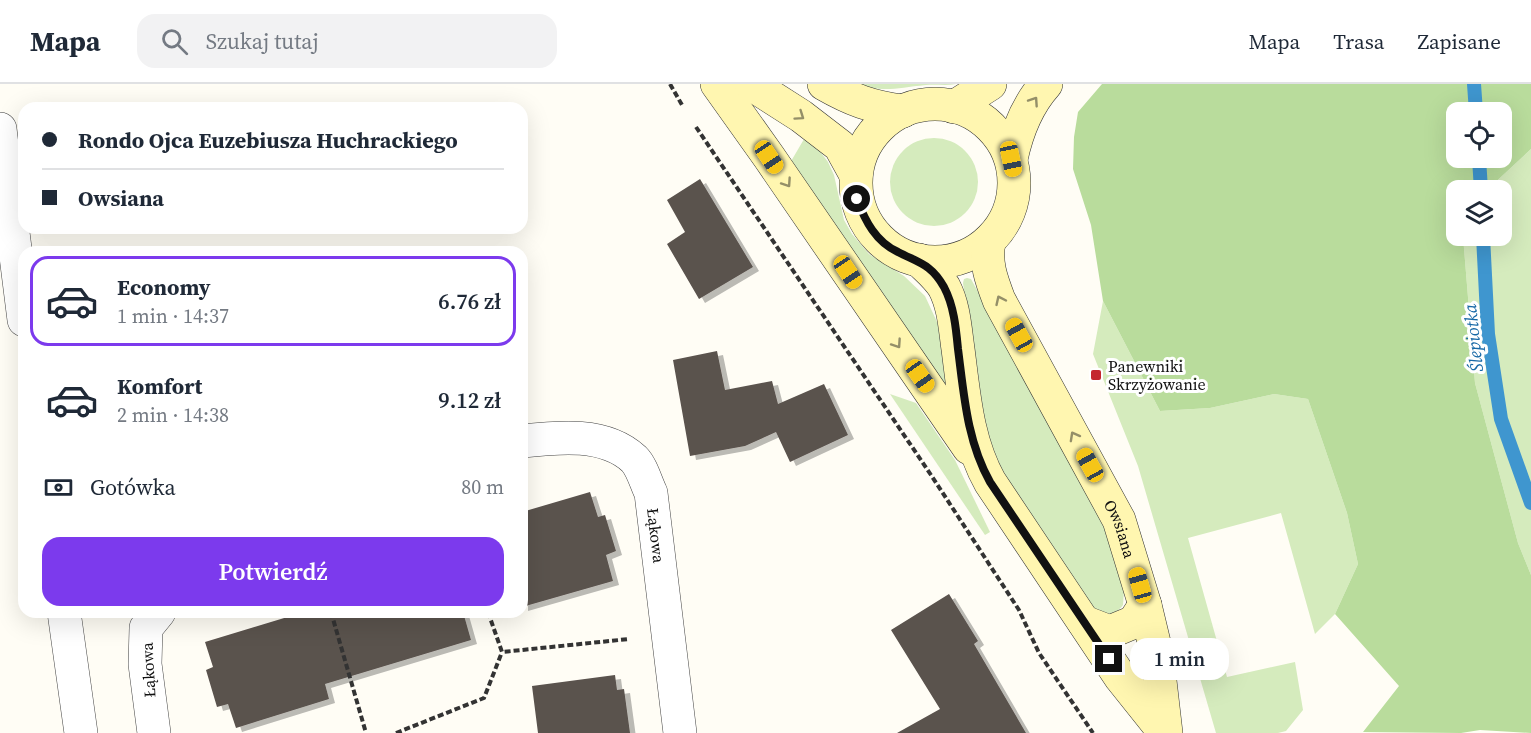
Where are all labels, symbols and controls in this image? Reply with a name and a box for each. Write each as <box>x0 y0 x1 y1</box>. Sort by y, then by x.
search box <box>137 14 557 68</box>
text: Mapa <box>30 22 101 60</box>
icon: search <box>158 25 191 58</box>
text: Szukaj tutaj <box>206 26 319 56</box>
text: Mapa <box>1249 27 1300 56</box>
text: Trasa <box>1333 27 1385 56</box>
text: Zapisane <box>1418 27 1501 56</box>
one-way arrow <box>1027 97 1038 108</box>
map controls <box>1446 102 1512 246</box>
button: locate <box>1446 102 1512 168</box>
one-way arrow <box>794 109 805 120</box>
text: Rondo Ojca Euzebiusza Huchrackiego <box>78 125 458 155</box>
car <box>751 137 787 177</box>
car <box>998 140 1024 178</box>
one-way arrow <box>780 176 791 187</box>
button: layers <box>1446 180 1512 246</box>
text: Owsiana <box>78 183 164 213</box>
route start <box>843 185 870 212</box>
car <box>830 252 866 292</box>
text: Economy <box>117 272 211 302</box>
icon: car <box>45 274 99 328</box>
text: 6.76 zł <box>438 286 501 316</box>
one-way arrow <box>996 296 1008 307</box>
text: 1 min · 14:37 <box>117 302 229 330</box>
water label: Ślepiotka <box>1457 302 1489 373</box>
car <box>1002 315 1036 355</box>
one-way arrow <box>890 337 901 348</box>
place label: Panewniki Skrzyżowanie <box>1108 355 1206 395</box>
car <box>902 356 938 396</box>
marker: Panewniki Skrzyżowanie <box>1089 368 1103 382</box>
text: Komfort <box>117 371 202 401</box>
icon: car <box>45 373 99 427</box>
text: 9.12 zł <box>438 385 501 415</box>
text: 2 min · 14:38 <box>117 401 229 429</box>
one-way arrow <box>1070 432 1081 442</box>
car <box>1073 445 1107 485</box>
icon: cash <box>42 471 75 504</box>
text: Gotówka <box>90 472 176 502</box>
text: 80 m <box>461 473 504 501</box>
street label: Owsiana <box>1099 496 1141 562</box>
street label: Łąkowa <box>642 507 670 565</box>
button: Potwierdź <box>42 537 504 606</box>
car <box>1126 565 1154 605</box>
callout: 1 min <box>1130 638 1229 680</box>
street label: Łąkowa <box>136 641 160 698</box>
route end <box>1095 645 1122 672</box>
text: 1 min <box>1154 645 1205 673</box>

